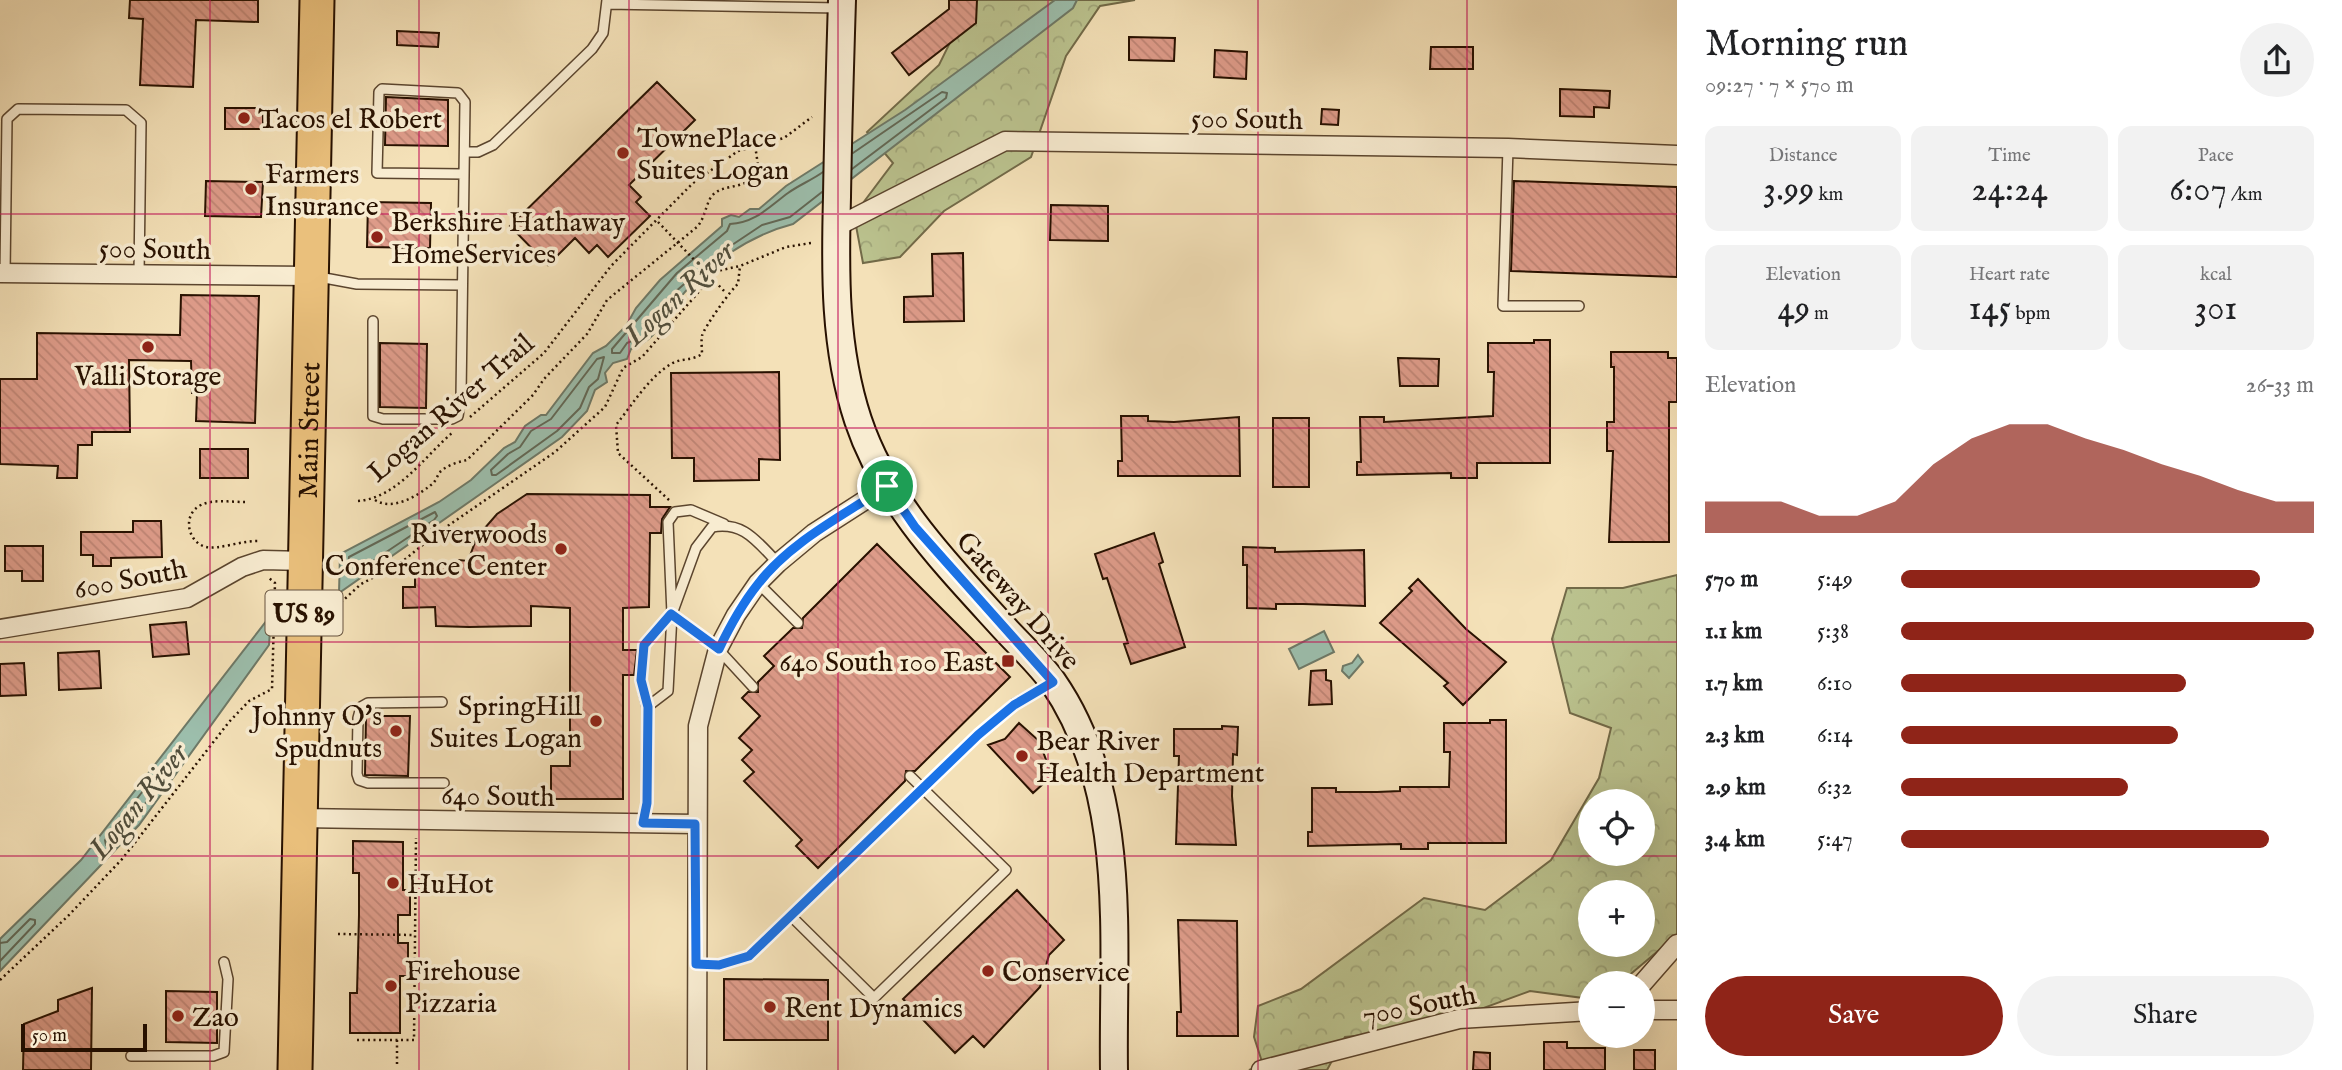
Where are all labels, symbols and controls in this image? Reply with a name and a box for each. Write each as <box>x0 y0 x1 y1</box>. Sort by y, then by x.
text: Morning run <box>1705 21 1908 69</box>
button: share <box>2240 23 2314 97</box>
text: 09:27 · 7 × 570 m <box>1705 71 1854 100</box>
street label: 500 South <box>1191 102 1303 139</box>
place label: Tacos el Robert <box>258 103 442 138</box>
marker: Tacos el Robert <box>236 110 252 126</box>
place label: TownePlace Suites Logan <box>637 122 789 189</box>
text: Distance <box>1769 144 1838 168</box>
text: Time <box>1988 144 2031 168</box>
text: Pace <box>2198 144 2234 168</box>
marker: TownePlace Suites Logan <box>615 145 631 161</box>
place label: Farmers Insurance <box>265 158 379 225</box>
text: 3.99 <box>1763 168 1814 213</box>
text: 24:24 <box>1971 168 2048 213</box>
text: 6:07 <box>2169 168 2227 213</box>
marker: Farmers Insurance <box>243 181 259 197</box>
text: km <box>1814 183 1843 207</box>
text: /km <box>2227 183 2262 207</box>
place label: Berkshire Hathaway HomeServices <box>391 206 626 273</box>
marker: Berkshire Hathaway HomeServices <box>369 229 385 245</box>
street label: 500 South <box>99 232 211 269</box>
water label: Logan River <box>616 232 745 356</box>
text: Elevation <box>1765 263 1841 287</box>
text: Heart rate <box>1969 263 2050 287</box>
text: kcal <box>2200 263 2232 287</box>
text: 49 <box>1778 287 1810 332</box>
text: 145 <box>1969 287 2011 332</box>
text: 301 <box>2194 287 2237 332</box>
text: m <box>1810 302 1829 326</box>
text: bpm <box>2011 302 2050 326</box>
street label: Logan River Trail <box>361 327 542 491</box>
marker: Valli Storage <box>140 339 156 355</box>
place label: Valli Storage <box>74 360 222 395</box>
street label: Main Street <box>292 361 330 499</box>
text: Elevation <box>1705 371 1796 400</box>
text: 26–33 m <box>2246 371 2314 400</box>
pin <box>857 456 917 516</box>
icon: arrive <box>868 467 906 505</box>
place label: Riverwoods Conference Center <box>325 518 547 585</box>
street label: Gateway Drive <box>947 525 1087 678</box>
marker: Riverwoods Conference Center <box>553 541 569 557</box>
street label: 600 South <box>71 552 190 608</box>
text: 570 m <box>1705 565 1758 594</box>
text: 5:49 <box>1817 565 1853 594</box>
road number: US 89 <box>266 590 342 636</box>
text: 1.1 km <box>1705 617 1762 646</box>
text: 5:38 <box>1817 617 1849 646</box>
place label: 640 South 100 East <box>779 646 994 681</box>
marker: 640 South 100 East <box>1000 653 1016 669</box>
text: 1.7 km <box>1705 669 1763 698</box>
text: 6:10 <box>1817 669 1853 698</box>
place label: SpringHill Suites Logan <box>430 690 582 757</box>
place label: Johnny O's Spudnuts <box>248 700 382 767</box>
marker: SpringHill Suites Logan <box>588 713 604 729</box>
text: 2.3 km <box>1705 721 1764 750</box>
text: 6:14 <box>1817 721 1853 750</box>
marker: Johnny O's Spudnuts <box>388 723 404 739</box>
place label: Bear River Health Department <box>1036 725 1265 792</box>
water label: Logan River <box>81 735 199 869</box>
marker: Bear River Health Department <box>1014 748 1030 764</box>
text: 2.9 km <box>1705 773 1766 802</box>
text: 6:32 <box>1817 773 1852 802</box>
street label: 640 South <box>441 779 555 816</box>
map controls <box>1578 789 1655 1048</box>
button: locate <box>1578 789 1655 866</box>
text: 3.4 km <box>1705 825 1765 854</box>
text: 5:47 <box>1817 825 1853 854</box>
place label: HuHot <box>407 868 494 903</box>
marker: HuHot <box>385 875 401 891</box>
button: + <box>1578 880 1655 957</box>
place label: Firehouse Pizzaria <box>405 955 521 1022</box>
place label: Conservice <box>1002 956 1130 991</box>
marker: Conservice <box>980 963 996 979</box>
button: − <box>1578 971 1655 1048</box>
button: Save <box>1705 976 2003 1056</box>
button: Share <box>2017 976 2314 1056</box>
marker: Firehouse Pizzaria <box>383 978 399 994</box>
street label: 700 South <box>1360 978 1479 1035</box>
place label: Rent Dynamics <box>784 992 963 1027</box>
marker: Rent Dynamics <box>762 999 778 1015</box>
place label: Zao <box>192 1001 239 1036</box>
marker: Zao <box>170 1008 186 1024</box>
scale bar <box>21 1021 147 1053</box>
text: 50 m <box>32 1024 67 1048</box>

